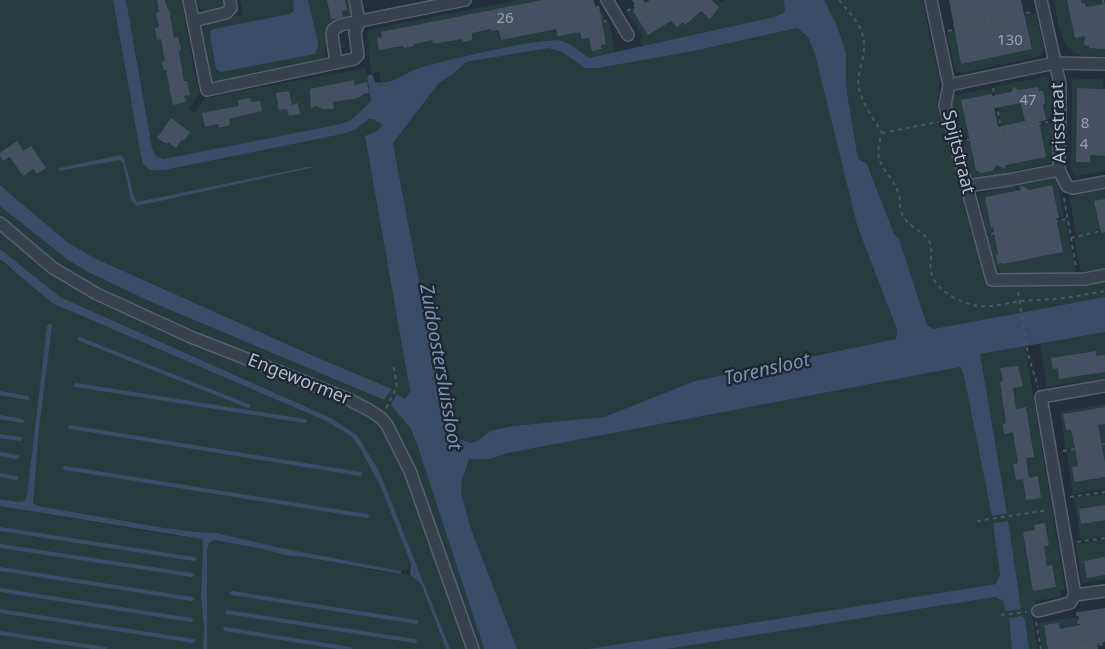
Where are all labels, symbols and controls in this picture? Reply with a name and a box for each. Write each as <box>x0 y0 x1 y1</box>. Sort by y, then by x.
house number: 26 <box>496 10 514 28</box>
house number: 130 <box>997 32 1023 50</box>
street label: Arisstraat <box>1047 82 1071 164</box>
house number: 47 <box>1019 92 1037 110</box>
street label: Spijtstraat <box>937 108 979 196</box>
house number: 8 <box>1081 115 1089 133</box>
house number: 4 <box>1080 136 1088 154</box>
water label: Zuidoostersluissloot <box>414 282 466 452</box>
water label: Torensloot <box>722 349 812 391</box>
street label: Engewormer <box>244 350 354 410</box>

